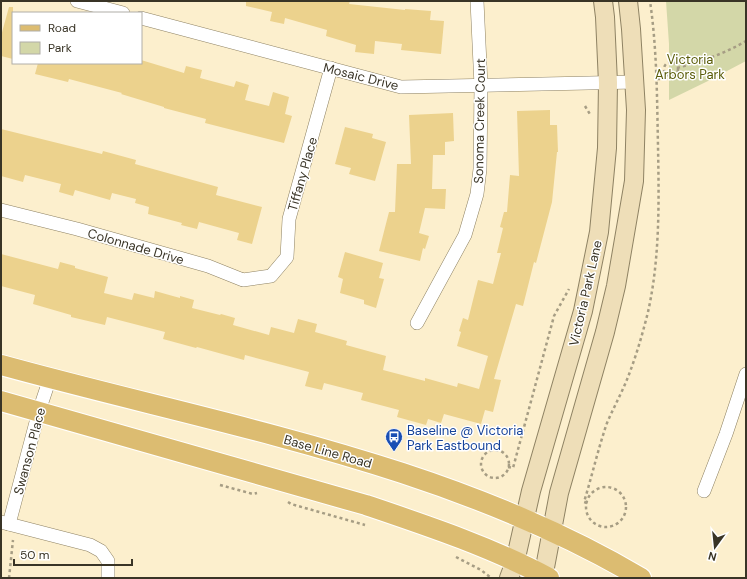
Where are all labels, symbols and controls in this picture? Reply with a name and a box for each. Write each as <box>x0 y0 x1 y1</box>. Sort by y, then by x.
legend <box>12 12 142 64</box>
text: Road <box>48 20 76 36</box>
text: Park <box>48 40 72 56</box>
park label: Victoria Arbors Park <box>655 51 725 83</box>
street label: Sonoma Creek Court <box>470 58 489 184</box>
street label: Mosaic Drive <box>321 59 400 94</box>
street label: Tiffany Place <box>284 135 321 213</box>
street label: Colonnade Drive <box>86 225 186 268</box>
street label: Victoria Park Lane <box>565 239 606 348</box>
street label: Swanson Place <box>10 406 49 496</box>
place label: Baseline @ Victoria Park Eastbound <box>407 422 523 454</box>
bus stop icon: Baseline @ Victoria Park Eastbound <box>384 427 404 452</box>
street label: Base Line Road <box>282 431 374 472</box>
north arrow <box>695 527 735 567</box>
scale bar <box>14 541 132 567</box>
text: 50 m <box>20 547 49 563</box>
text: N <box>707 549 718 564</box>

